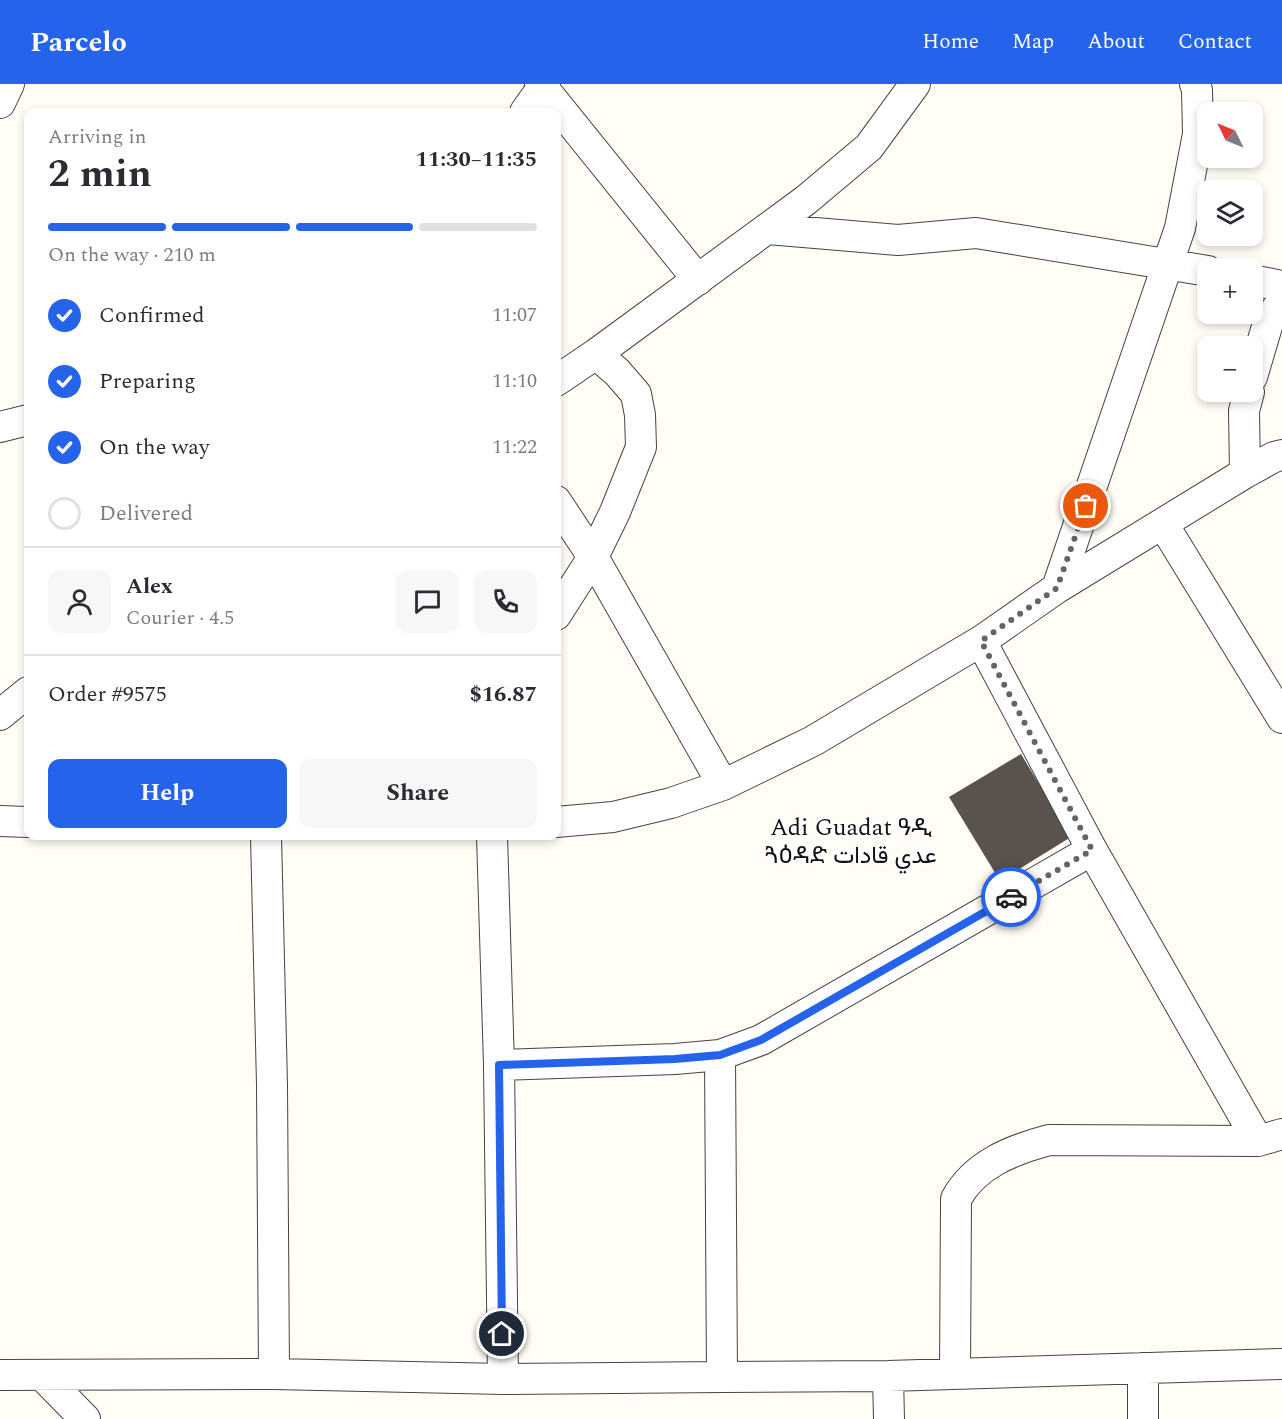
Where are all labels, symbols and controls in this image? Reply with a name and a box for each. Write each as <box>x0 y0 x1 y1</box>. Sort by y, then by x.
text: Parcelo <box>30 21 127 64</box>
text: Home <box>922 26 979 58</box>
text: Map <box>1012 26 1054 58</box>
text: About <box>1087 26 1145 58</box>
text: Contact <box>1178 26 1252 58</box>
north arrow <box>1197 102 1263 168</box>
map controls <box>1197 102 1263 402</box>
text: Arriving in <box>48 122 146 152</box>
text: 11:30–11:35 <box>415 143 537 176</box>
text: 2 min <box>48 145 152 204</box>
button: layers <box>1197 180 1263 246</box>
text: On the way · 210 m <box>48 240 216 270</box>
button: + <box>1197 258 1263 324</box>
icon: check <box>48 299 81 332</box>
text: Confirmed <box>99 299 205 332</box>
text: 11:07 <box>492 300 537 330</box>
button: − <box>1197 336 1263 402</box>
icon: check <box>48 365 81 398</box>
text: Preparing <box>99 365 196 398</box>
text: 11:10 <box>492 366 537 396</box>
icon: check <box>48 431 81 464</box>
text: On the way <box>99 431 210 464</box>
text: 11:22 <box>492 432 537 462</box>
pin <box>1060 480 1111 531</box>
icon: bag <box>1069 489 1102 522</box>
text: Delivered <box>99 497 193 530</box>
button: person <box>48 570 111 633</box>
text: Alex <box>126 570 173 603</box>
button: chat <box>396 570 459 633</box>
button: phone <box>474 570 537 633</box>
text: Courier · 4.5 <box>126 603 234 633</box>
text: Order #9575 <box>48 678 167 711</box>
text: $16.87 <box>469 678 537 711</box>
button: Help <box>48 759 287 828</box>
button: Share <box>299 759 537 828</box>
district label: Adi Guadat ዓዲ ጓዕዳድ عدي قادات <box>765 810 937 874</box>
courier <box>981 867 1041 927</box>
icon: car <box>995 881 1028 914</box>
pin <box>476 1308 527 1359</box>
icon: home <box>485 1317 518 1350</box>

